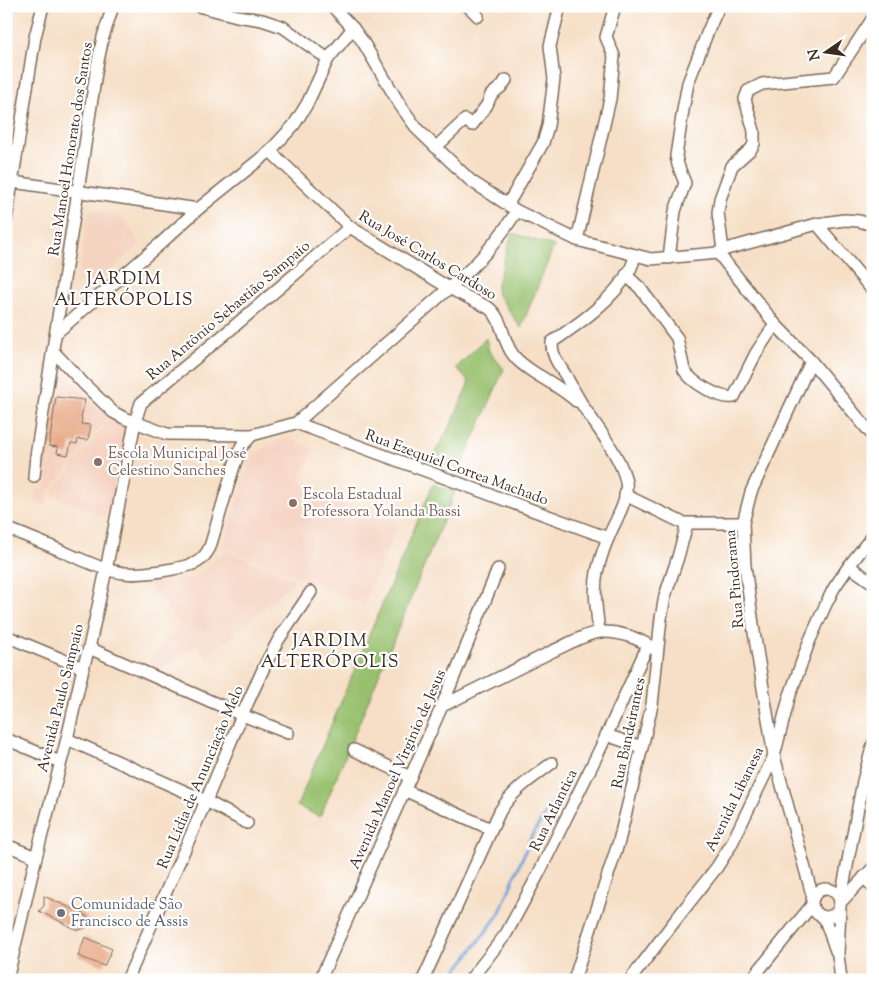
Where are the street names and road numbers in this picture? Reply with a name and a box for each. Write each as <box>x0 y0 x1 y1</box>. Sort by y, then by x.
street label: Rua Manoel Honorato dos Santos <box>44 41 99 258</box>
street label: Rua José Carlos Cardoso <box>354 207 500 306</box>
street label: Rua Antônio Sebastião Sampaio <box>143 236 315 386</box>
street label: Rua Ezequiel Correa Machado <box>362 425 551 511</box>
street label: Rua Pindorama <box>721 529 750 629</box>
street label: Avenida Paulo Sampaio <box>33 622 90 775</box>
street label: Avenida Manoel Virginio de Jesus <box>345 666 452 873</box>
street label: Rua Bandeirantes <box>607 676 651 791</box>
street label: Rua Lídia de Anunciação Melo <box>153 683 250 872</box>
street label: Avenida Libanesa <box>701 744 770 856</box>
street label: Rua Atlantica <box>525 766 583 855</box>

